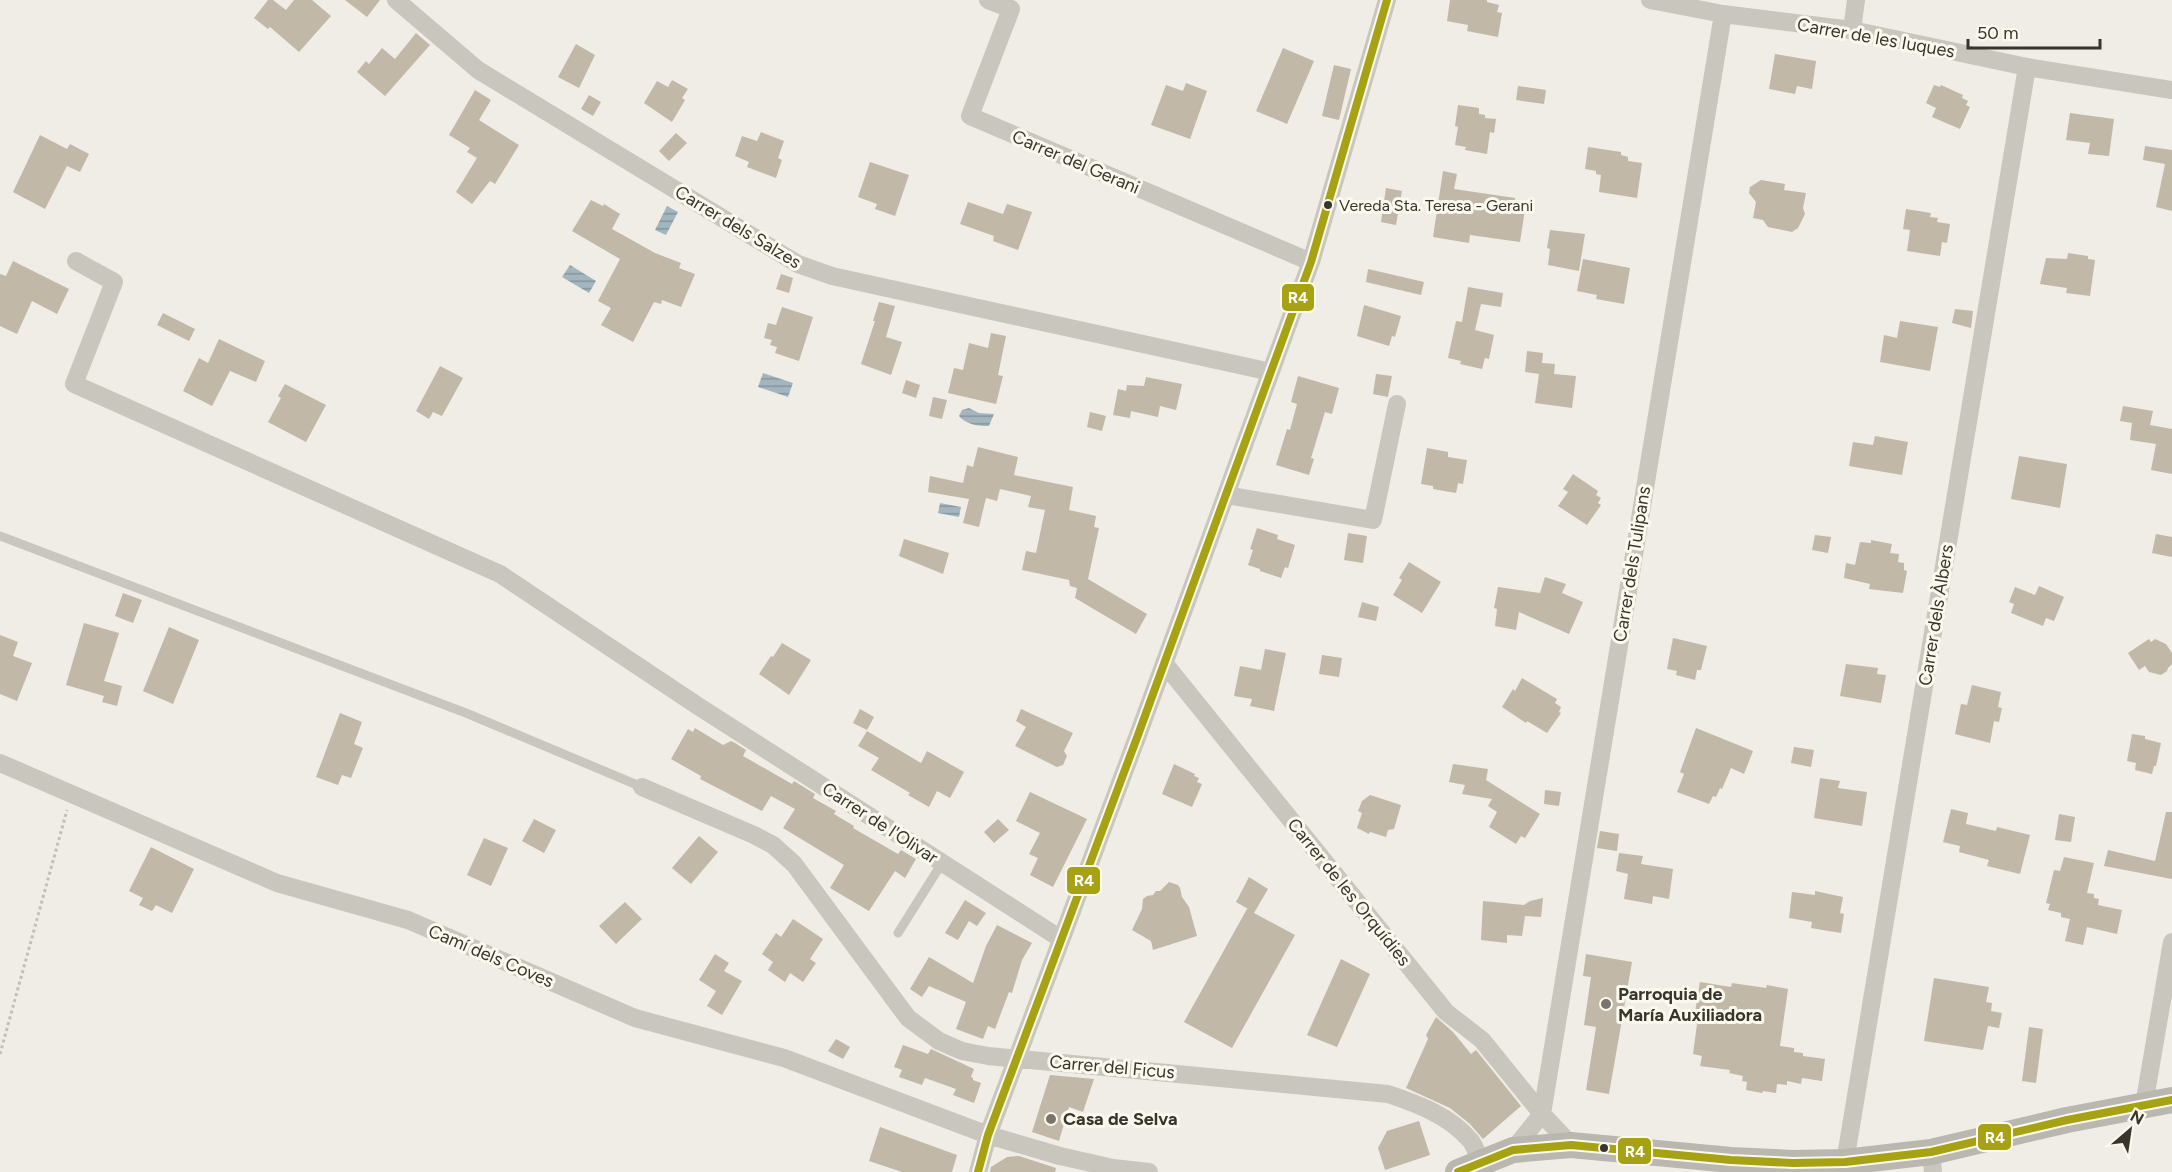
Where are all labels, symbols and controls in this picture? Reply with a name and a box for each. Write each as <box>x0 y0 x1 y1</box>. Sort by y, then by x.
scale bar <box>1968 12 2100 50</box>
street label: Carrer de les Iuques <box>1795 13 1957 63</box>
text: 50 m <box>1977 22 2019 44</box>
street label: Carrer del Gerani <box>1009 125 1143 199</box>
street label: Carrer dels Salzes <box>671 181 805 273</box>
place label: Vereda Sta. Teresa - Gerani <box>1339 196 1533 215</box>
marker: Vereda Sta. Teresa - Gerani <box>1322 199 1334 211</box>
line badge: R4 <box>1281 283 1315 312</box>
text: R4 <box>1288 288 1308 307</box>
street label: Carrer dels Tulipans <box>1609 485 1655 643</box>
street label: Carrer dels Àlbers <box>1914 543 1958 687</box>
street label: Carrer de l'Olivar <box>818 777 942 869</box>
street label: Carrer de les Orquídies <box>1283 814 1415 970</box>
line badge: R4 <box>1066 866 1101 895</box>
text: R4 <box>1074 871 1094 890</box>
street label: Camí dels Coves <box>425 920 557 992</box>
place label: Parroquia de María Auxiliadora <box>1618 983 1762 1026</box>
marker: Parroquia de María Auxiliadora <box>1599 997 1613 1011</box>
street label: Carrer del Ficus <box>1048 1051 1176 1083</box>
north arrow <box>2100 1100 2160 1160</box>
text: N <box>2127 1106 2147 1129</box>
place label: Casa de Selva <box>1063 1108 1178 1130</box>
marker: Casa de Selva <box>1044 1112 1058 1126</box>
line badge: R4 <box>1977 1123 2012 1151</box>
text: R4 <box>1985 1128 2005 1147</box>
line badge: R4 <box>1617 1137 1652 1165</box>
unlabelled marker <box>1598 1142 1610 1154</box>
text: R4 <box>1625 1142 1645 1161</box>

